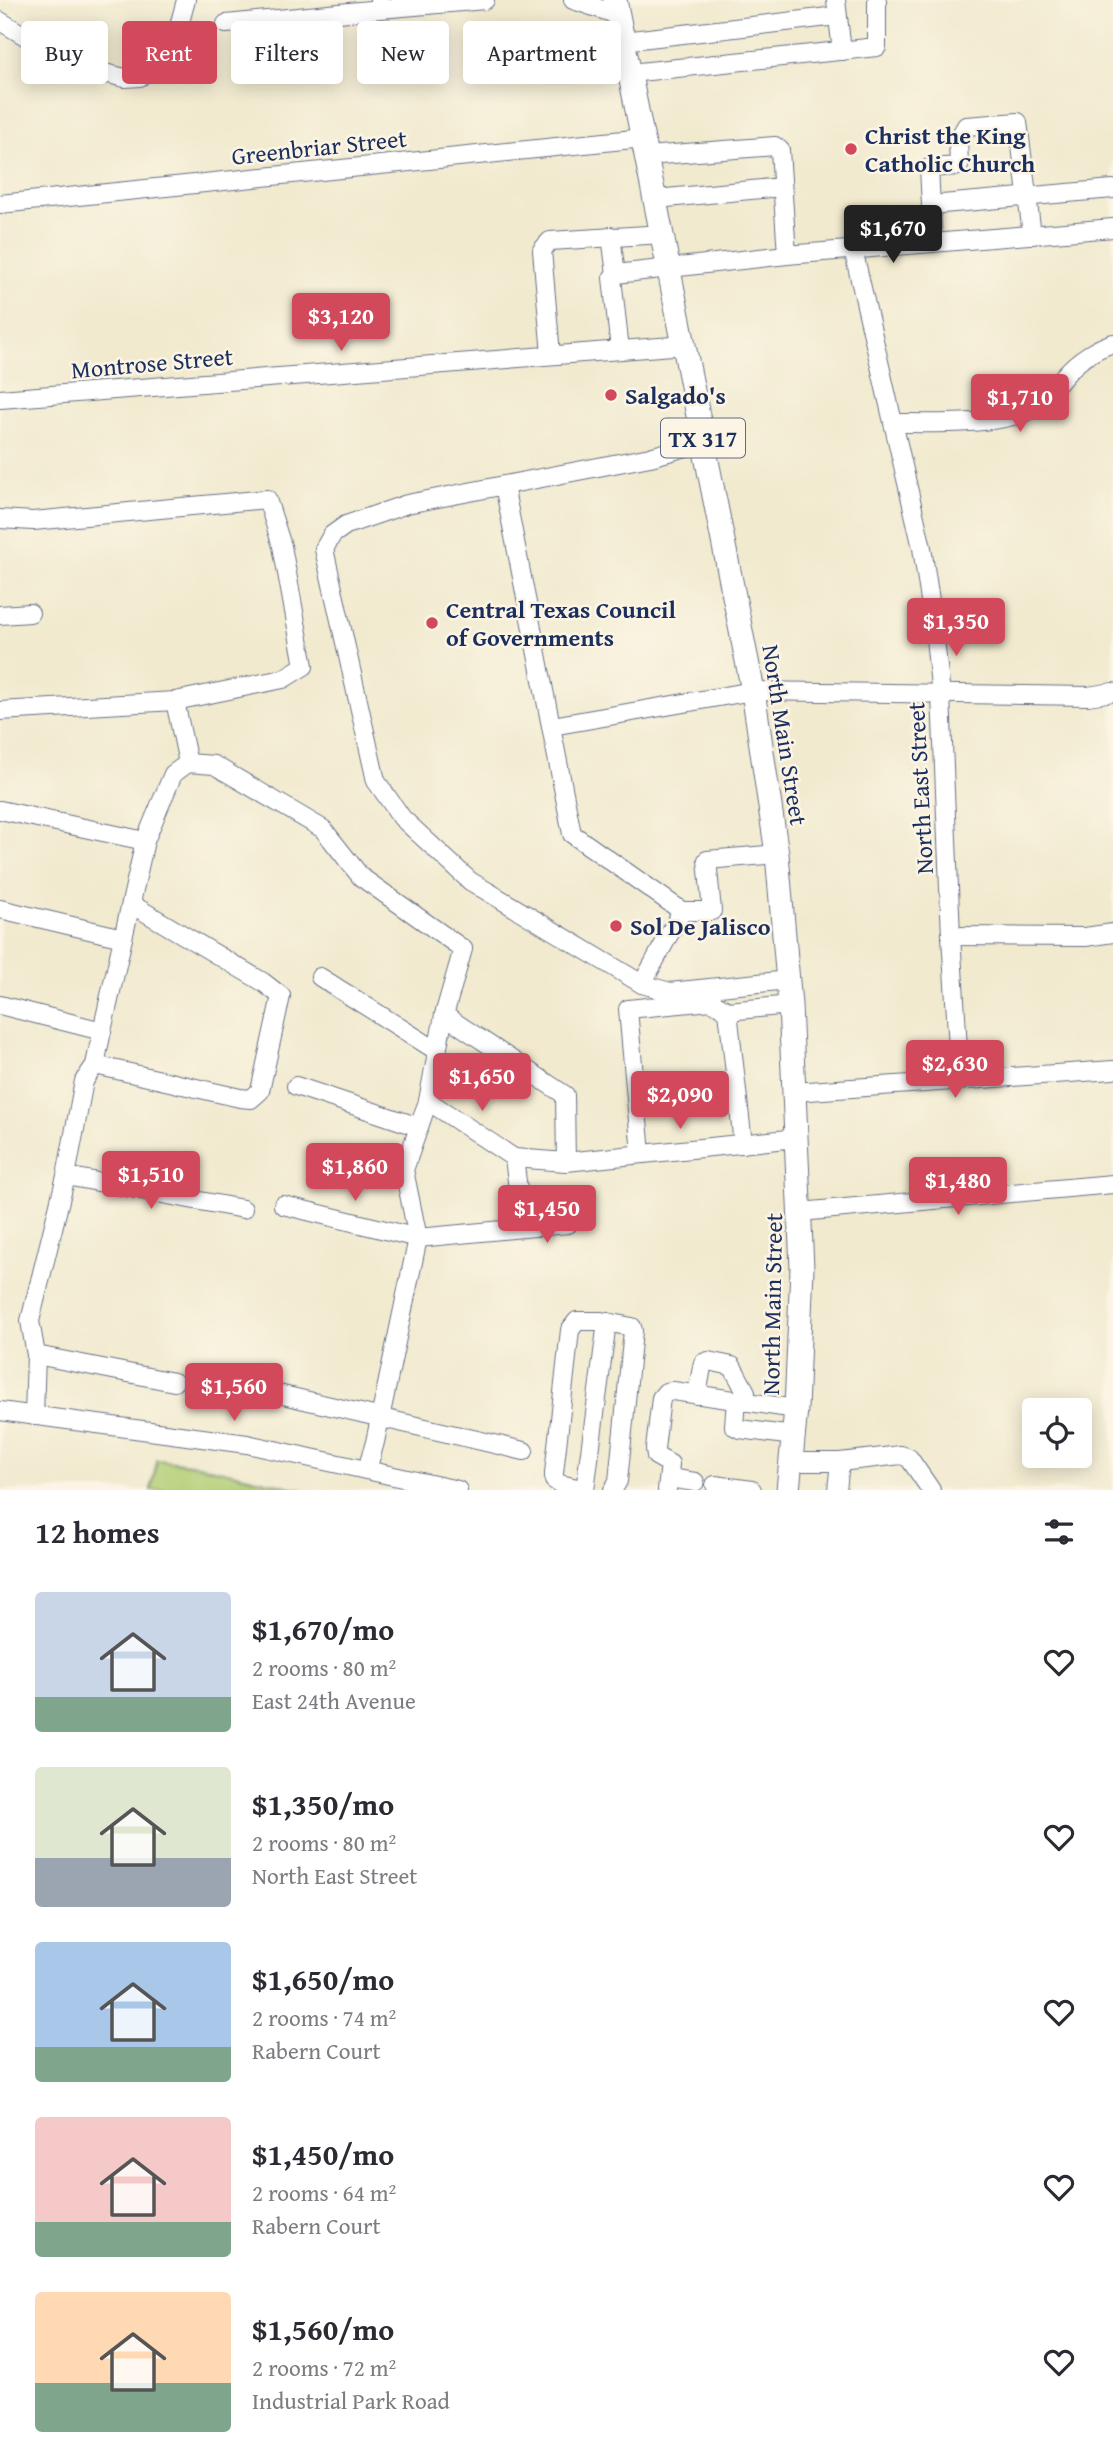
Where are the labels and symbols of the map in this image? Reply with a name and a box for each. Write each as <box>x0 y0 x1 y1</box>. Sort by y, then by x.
place label: Christ the King Catholic Church <box>865 118 1035 181</box>
street label: Greenbriar Street <box>230 120 409 174</box>
marker: Christ the King Catholic Church <box>843 141 859 157</box>
pin: $1,670 <box>836 205 950 265</box>
pin: $3,120 <box>284 294 398 353</box>
street label: Montrose Street <box>70 338 235 388</box>
pin: $1,710 <box>963 374 1077 434</box>
place label: Salgado's <box>625 378 726 413</box>
marker: Salgado's <box>603 387 619 403</box>
road number: TX 317 <box>661 418 745 458</box>
place label: Central Texas Council of Governments <box>446 592 676 655</box>
pin: $1,350 <box>899 598 1013 658</box>
marker: Central Texas Council of Governments <box>424 615 440 631</box>
street label: North Main Street <box>753 642 817 828</box>
street label: North East Street <box>898 700 942 875</box>
place label: Sol De Jalisco <box>630 909 771 944</box>
marker: Sol De Jalisco <box>608 918 624 934</box>
pin: $2,630 <box>898 1040 1012 1100</box>
pin: $1,650 <box>425 1054 539 1113</box>
pin: $2,090 <box>623 1072 737 1131</box>
pin: $1,860 <box>298 1144 412 1203</box>
pin: $1,510 <box>94 1152 208 1211</box>
pin: $1,480 <box>901 1158 1015 1217</box>
pin: $1,450 <box>490 1186 604 1245</box>
street label: North Main Street <box>753 1212 791 1395</box>
pin: $1,560 <box>177 1364 291 1423</box>

